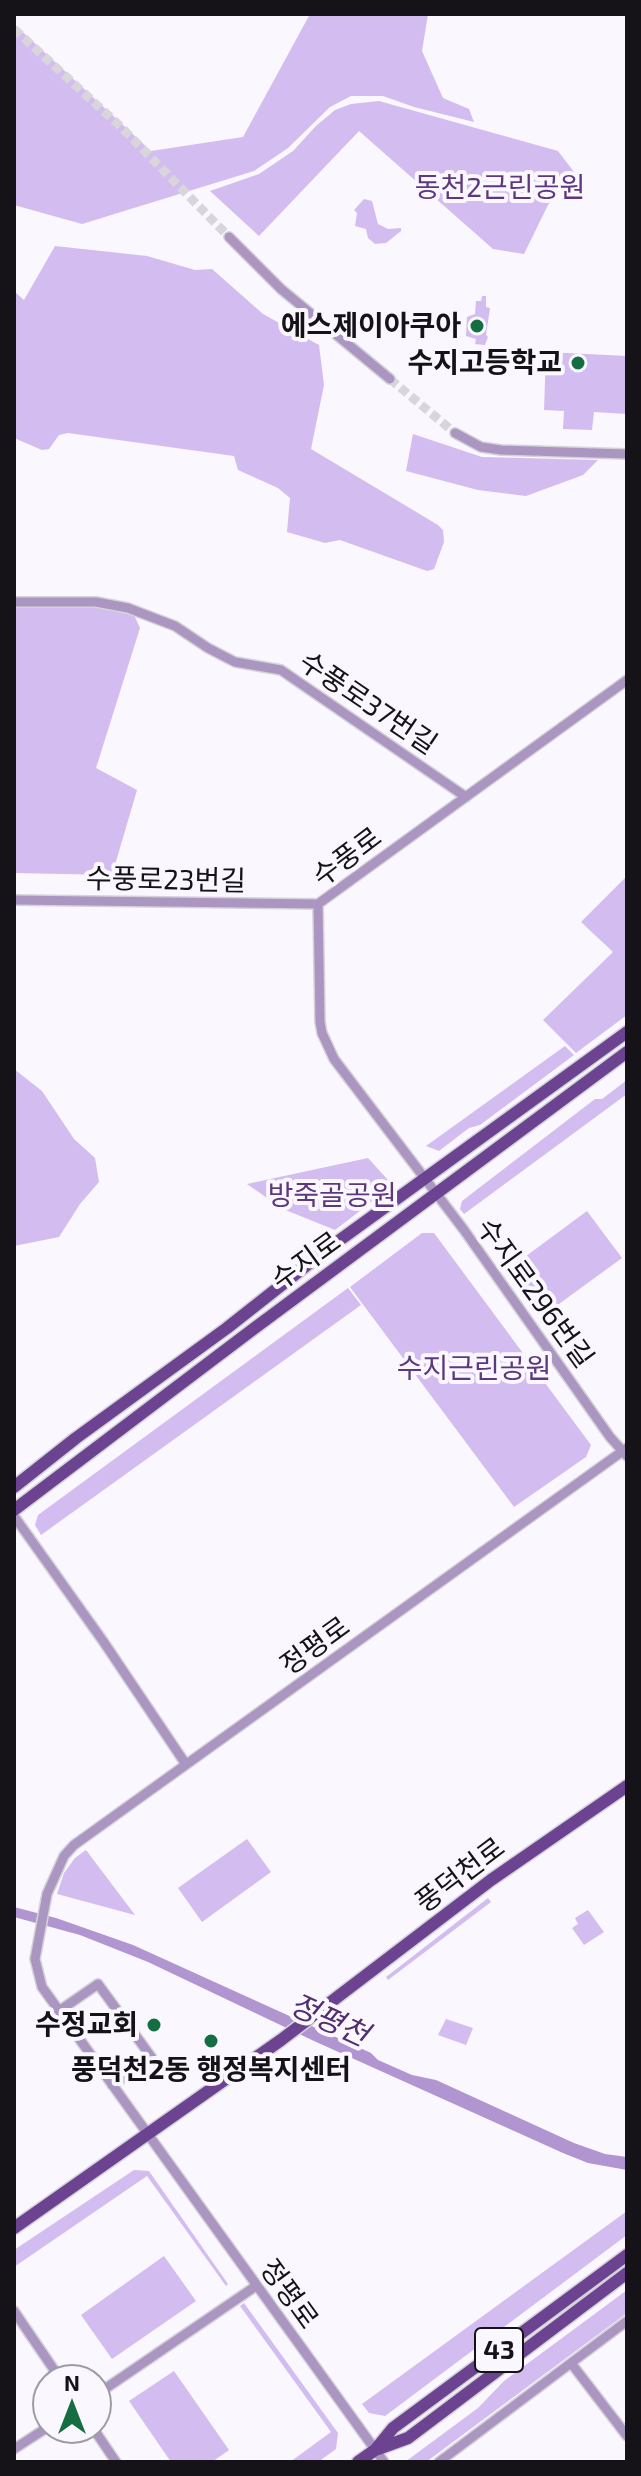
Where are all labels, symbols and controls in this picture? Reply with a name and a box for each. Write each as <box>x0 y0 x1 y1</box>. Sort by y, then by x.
park label: 동천2근린공원 <box>415 171 585 205</box>
place label: 에스제이아쿠아 <box>281 309 461 343</box>
marker: 에스제이아쿠아 <box>468 317 486 335</box>
place label: 수지고등학교 <box>407 346 562 380</box>
marker: 수지고등학교 <box>569 354 587 372</box>
street label: 수풍로37번길 <box>293 645 443 761</box>
street label: 수풍로 <box>306 820 388 894</box>
street label: 수풍로23번길 <box>86 862 246 898</box>
park label: 방죽골공원 <box>268 1179 396 1213</box>
street label: 수지로296번길 <box>470 1212 600 1374</box>
street label: 수지로 <box>265 1225 347 1297</box>
park label: 수지근린공원 <box>397 1352 551 1386</box>
street label: 정평로 <box>274 1610 356 1682</box>
street label: 풍덕천로 <box>409 1831 511 1919</box>
water label: 정평천 <box>284 1986 374 2054</box>
place label: 수정교회 <box>35 2008 138 2042</box>
marker: 수정교회 <box>145 2016 163 2034</box>
marker: 풍덕천2동 행정복지센터 <box>202 2032 220 2050</box>
place label: 풍덕천2동 행정복지센터 <box>71 2053 351 2087</box>
street label: 정평로 <box>253 2253 325 2335</box>
road number: 43 <box>475 2328 523 2372</box>
north arrow <box>32 2364 112 2444</box>
text: N <box>64 2369 80 2395</box>

